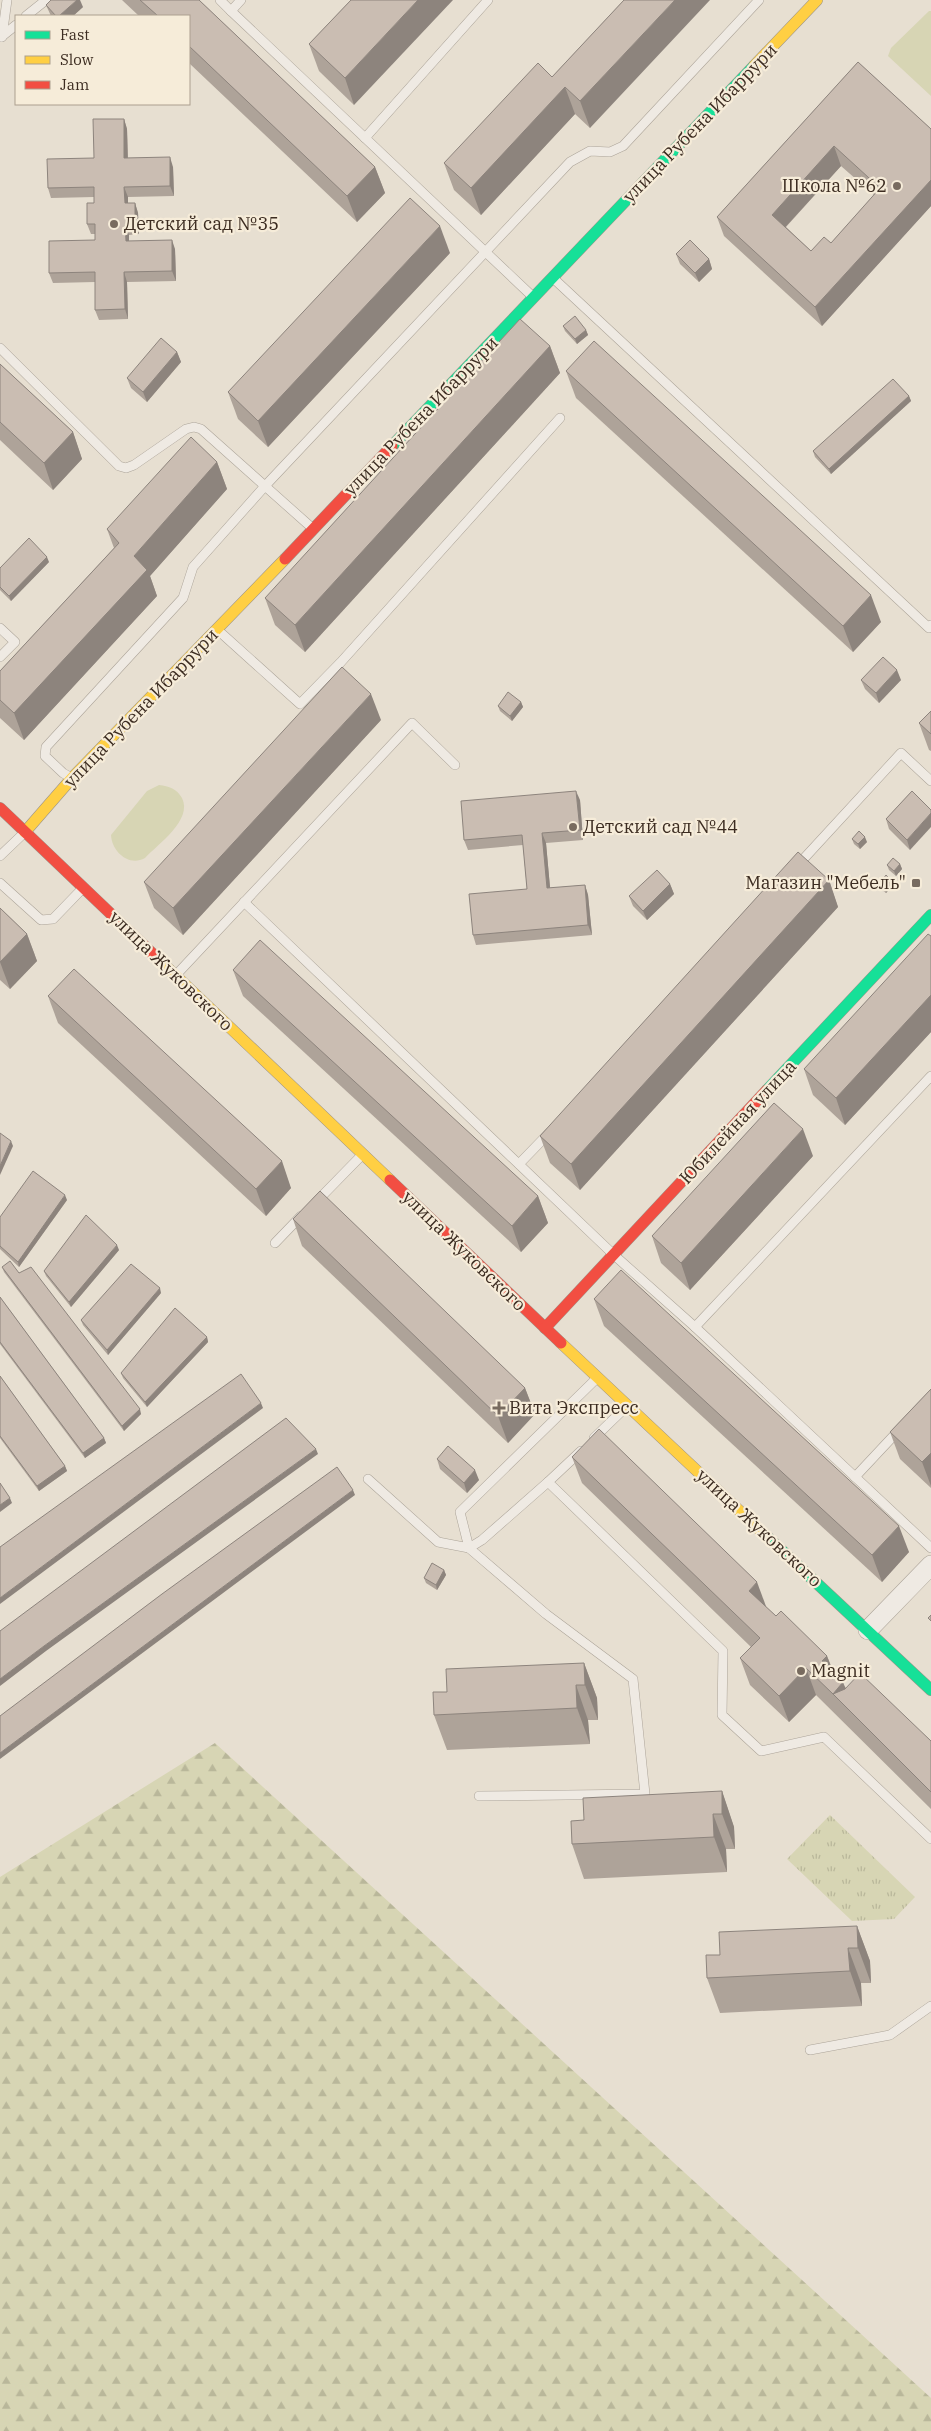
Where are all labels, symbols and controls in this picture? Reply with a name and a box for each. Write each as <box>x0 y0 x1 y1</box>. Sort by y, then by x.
legend <box>15 15 190 105</box>
text: Fast <box>60 25 90 44</box>
street label: улица Рубена Ибаррури <box>618 38 782 207</box>
text: Slow <box>60 50 94 69</box>
text: Jam <box>60 75 89 94</box>
place label: Школа №62 <box>782 174 887 197</box>
marker: Школа №62 <box>891 180 903 192</box>
place label: Детский сад №35 <box>124 212 279 235</box>
marker: Детский сад №35 <box>108 218 120 230</box>
street label: улица Рубена Ибаррури <box>339 331 503 500</box>
street label: улица Рубена Ибаррури <box>59 623 223 792</box>
place label: Детский сад №44 <box>583 815 738 838</box>
marker: Детский сад №44 <box>567 821 579 833</box>
place label: Магазин "Мебель" <box>745 871 906 894</box>
marker: Магазин "Мебель" <box>910 877 922 889</box>
street label: улица Жуковского <box>105 906 238 1036</box>
street label: Юбилейная улица <box>674 1055 801 1189</box>
street label: улица Жуковского <box>398 1186 531 1316</box>
place label: Вита Экспресс <box>509 1396 639 1419</box>
marker: Вита Экспресс <box>493 1402 505 1414</box>
street label: улица Жуковского <box>692 1464 827 1592</box>
place label: Magnit <box>811 1659 870 1682</box>
marker: Magnit <box>795 1665 807 1677</box>

